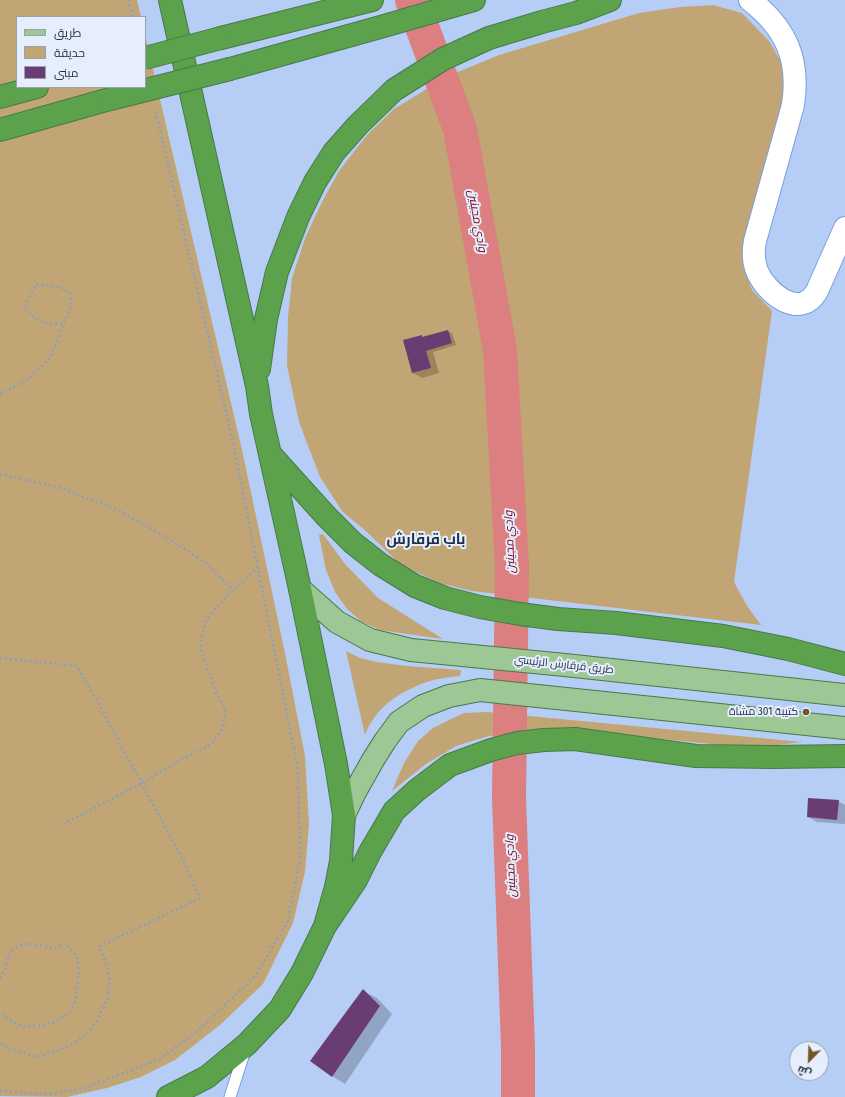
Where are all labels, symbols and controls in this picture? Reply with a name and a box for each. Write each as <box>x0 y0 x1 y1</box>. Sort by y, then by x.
legend <box>16 16 146 88</box>
text: طريق <box>54 26 81 40</box>
text: حديقة <box>54 46 85 60</box>
text: مبنى <box>54 66 79 80</box>
water label: وادي مجينين <box>464 189 490 253</box>
water label: وادي مجينين <box>502 510 518 574</box>
district label: باب قرقارش <box>387 531 465 549</box>
street label: طريق قرقارش الرئيسي <box>514 653 614 677</box>
place label: كتيبة 301 مشاة <box>729 705 798 719</box>
marker: كتيبة 301 مشاة <box>801 707 811 717</box>
water label: وادي مجينين <box>503 834 519 898</box>
north arrow <box>789 1041 829 1081</box>
text: ش <box>795 1063 814 1080</box>

